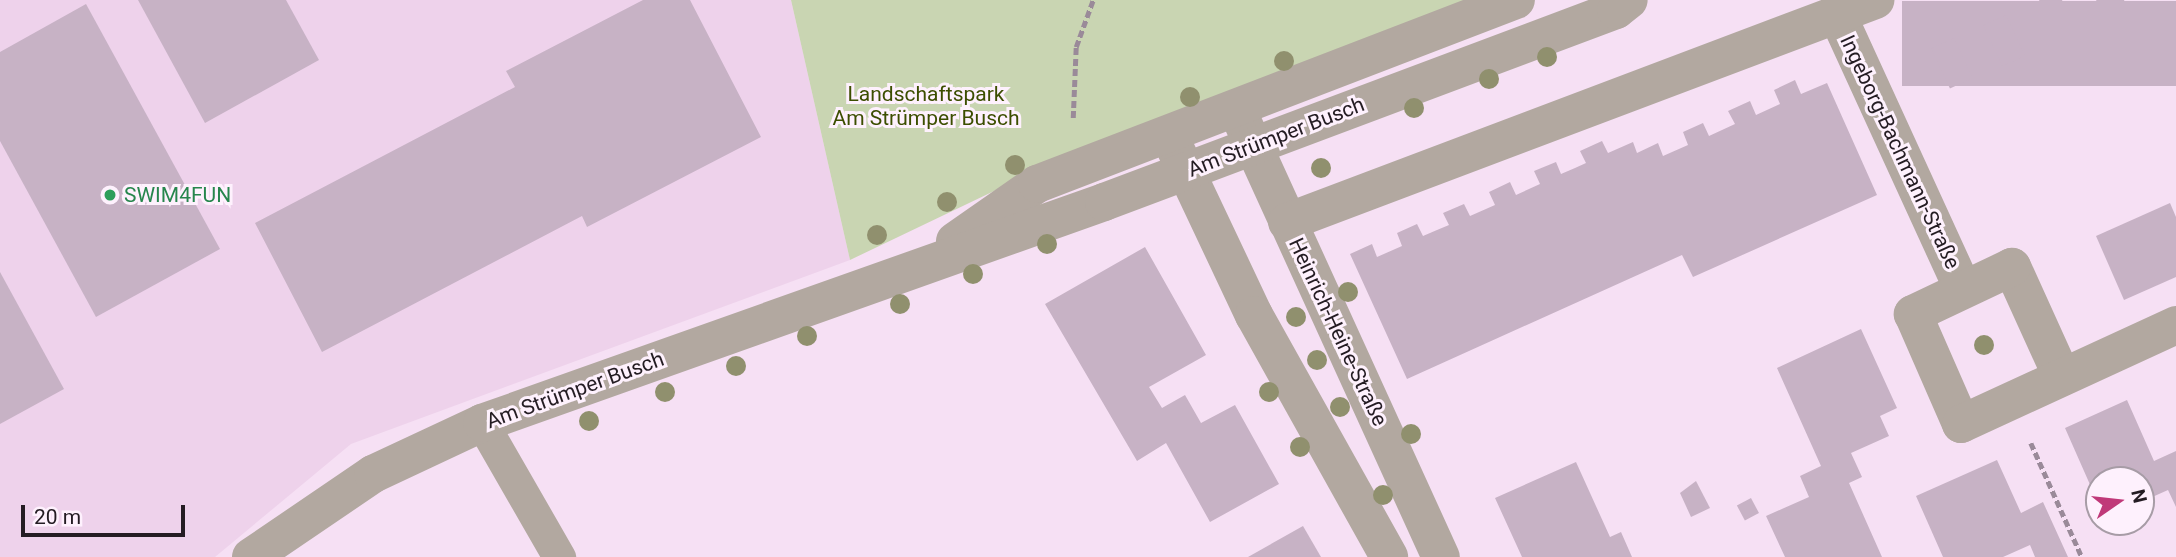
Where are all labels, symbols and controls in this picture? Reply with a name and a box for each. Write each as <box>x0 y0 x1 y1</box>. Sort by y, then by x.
street label: Ingeborg-Bachmann-Straße <box>1835 31 1965 273</box>
park label: Landschaftspark Am Strümper Busch <box>832 81 1020 131</box>
street label: Am Strümper Busch <box>1184 92 1368 182</box>
place label: SWIM4FUN <box>124 182 231 208</box>
marker: SWIM4FUN <box>102 187 118 203</box>
street label: Heinrich-Heine-Straße <box>1283 234 1393 430</box>
street label: Am Strümper Busch <box>483 346 667 434</box>
north arrow <box>2085 466 2155 536</box>
text: N <box>2126 487 2152 506</box>
scale bar <box>24 490 189 534</box>
text: 20 m <box>34 505 81 529</box>

